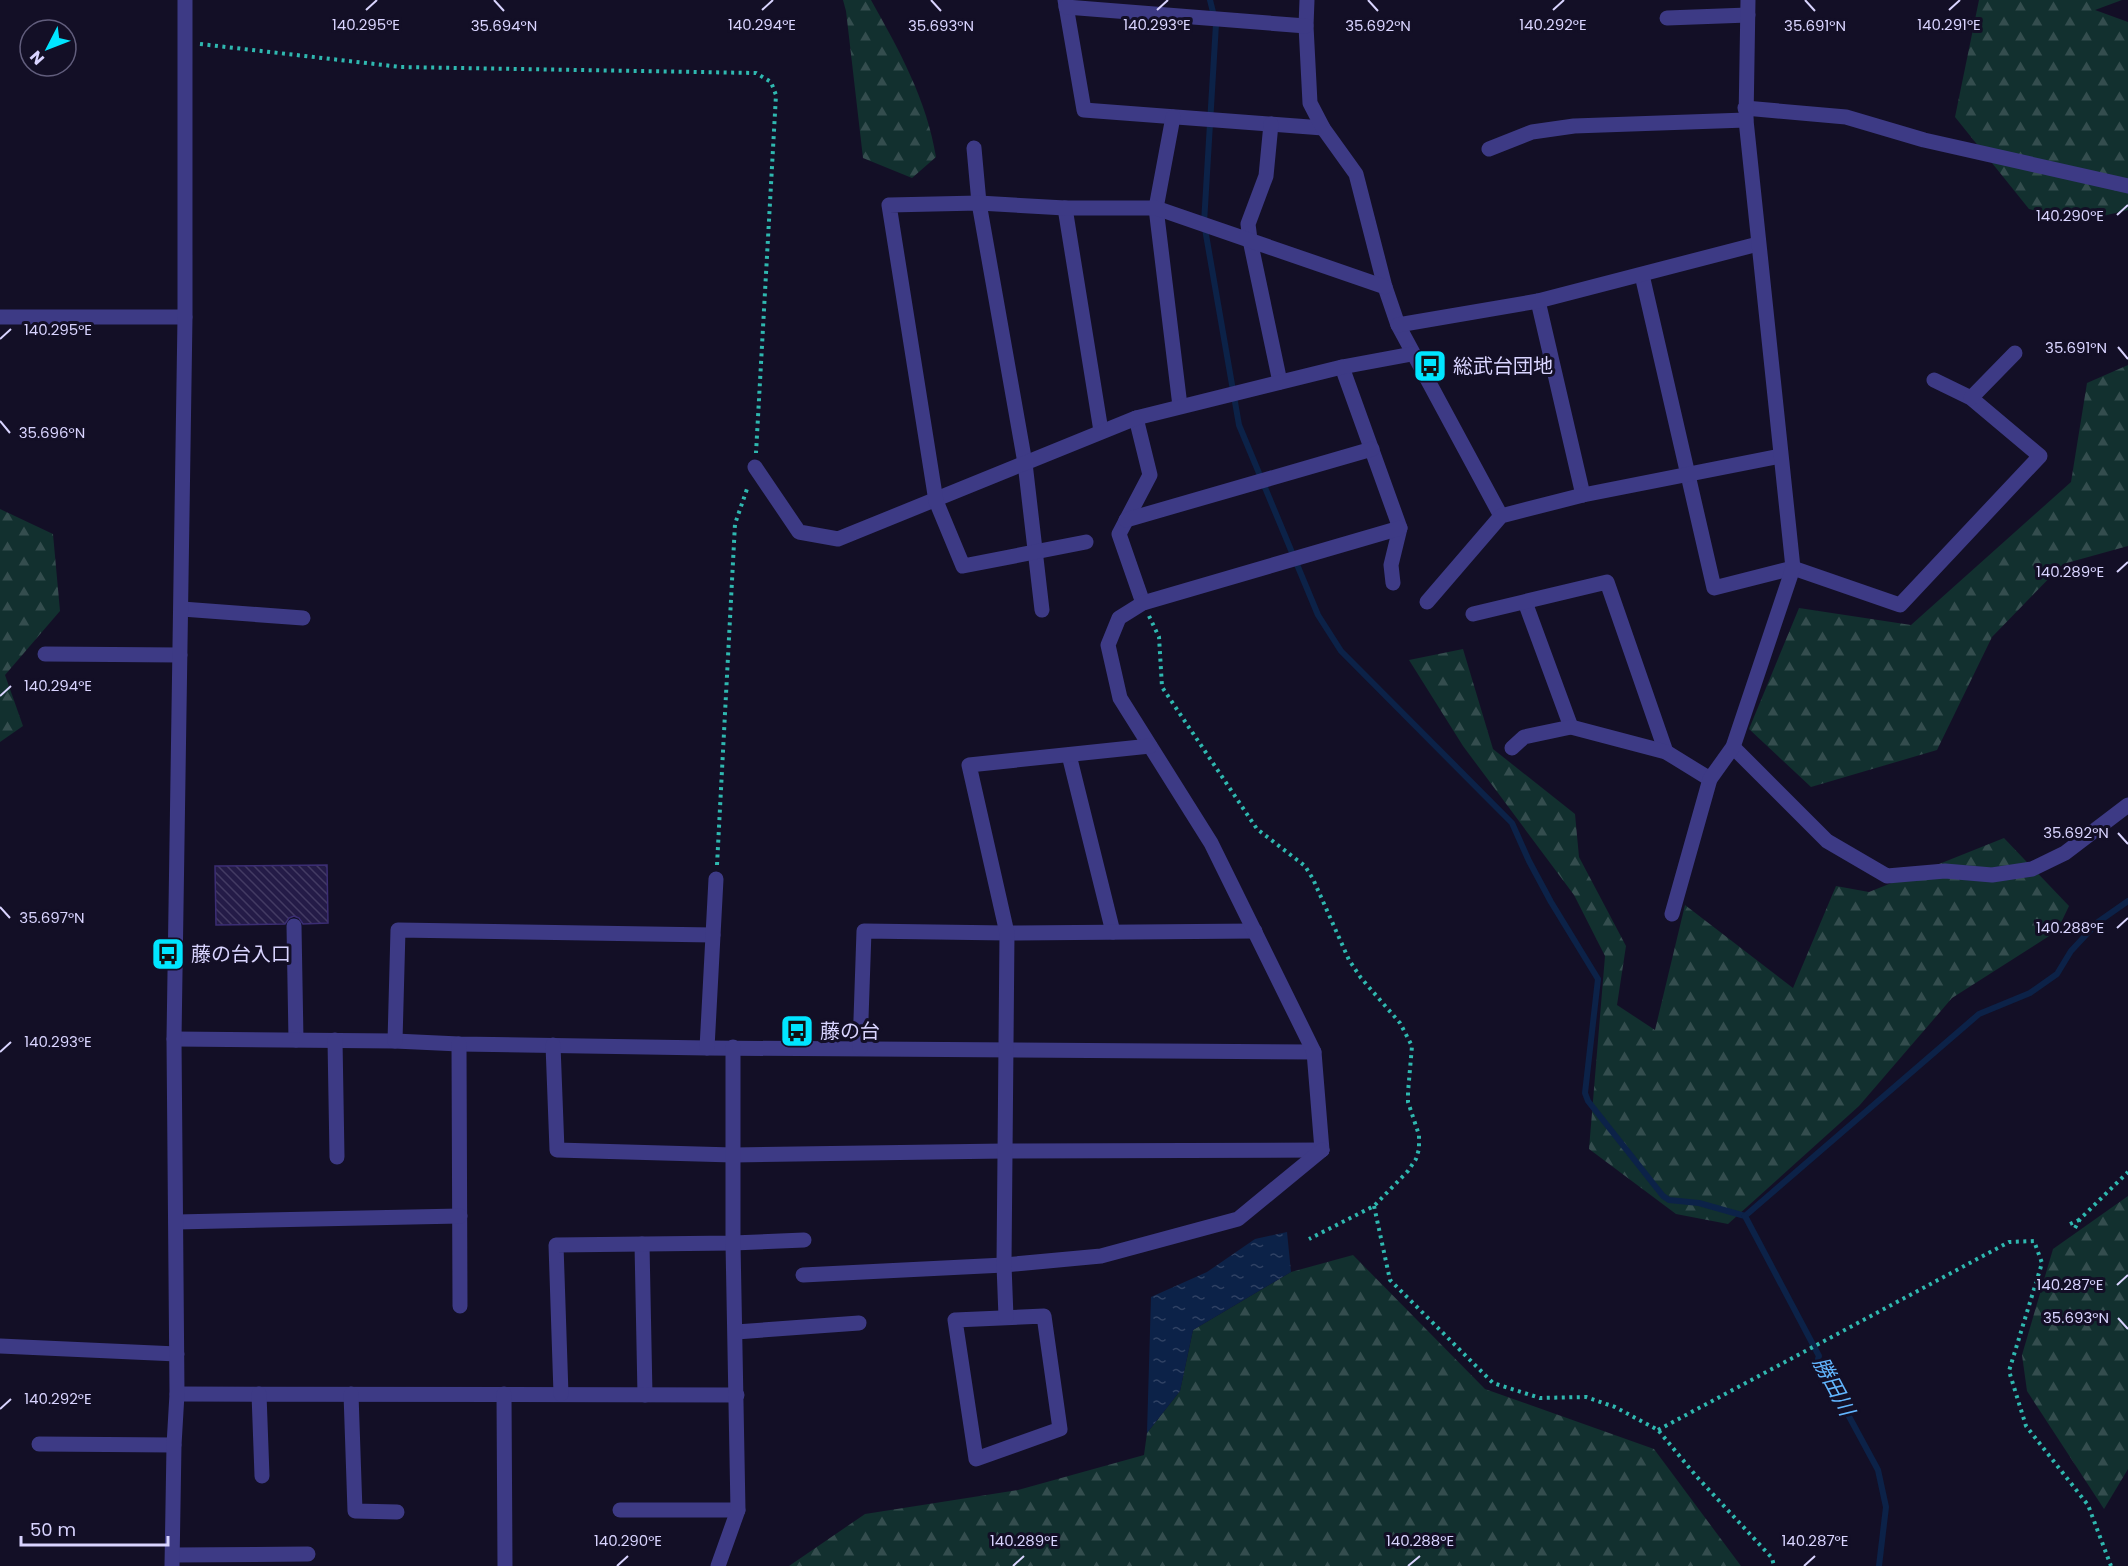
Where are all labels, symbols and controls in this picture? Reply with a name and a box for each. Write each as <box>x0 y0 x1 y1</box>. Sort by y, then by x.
text: 140.295°E <box>332 14 400 35</box>
text: 140.294°E <box>728 14 796 35</box>
text: 140.293°E <box>1123 14 1191 35</box>
text: 140.292°E <box>1519 14 1587 35</box>
text: 140.291°E <box>1917 14 1981 35</box>
text: 35.694°N <box>471 15 537 36</box>
text: 35.693°N <box>908 15 974 36</box>
text: 35.692°N <box>1345 15 1411 36</box>
text: 35.691°N <box>1784 15 1846 36</box>
north arrow <box>18 18 78 78</box>
text: N <box>25 46 50 70</box>
text: 140.290°E <box>2036 205 2104 226</box>
text: 140.295°E <box>24 319 92 340</box>
text: 35.691°N <box>2045 337 2107 358</box>
bus stop icon: 総武台団地 <box>1412 348 1448 384</box>
place label: 総武台団地 <box>1453 352 1553 380</box>
text: 35.696°N <box>19 422 85 443</box>
text: 140.289°E <box>2036 561 2104 582</box>
text: 140.294°E <box>24 675 92 696</box>
text: 35.692°N <box>2043 822 2109 843</box>
text: 35.697°N <box>19 907 85 928</box>
text: 140.288°E <box>2036 917 2104 938</box>
bus stop icon: 藤の台入口 <box>150 936 186 972</box>
place label: 藤の台入口 <box>191 940 291 968</box>
bus stop icon: 藤の台 <box>779 1013 815 1049</box>
place label: 藤の台 <box>820 1017 880 1045</box>
text: 140.293°E <box>24 1031 92 1052</box>
text: 140.287°E <box>2037 1274 2103 1295</box>
text: 35.693°N <box>2043 1307 2109 1328</box>
water label: 勝田川 <box>1806 1351 1863 1422</box>
text: 140.292°E <box>24 1388 92 1409</box>
scale bar <box>21 1509 168 1547</box>
text: 50 m <box>30 1517 76 1542</box>
text: 140.290°E <box>594 1530 662 1551</box>
text: 140.289°E <box>990 1530 1058 1551</box>
text: 140.288°E <box>1386 1530 1454 1551</box>
text: 140.287°E <box>1782 1530 1848 1551</box>

